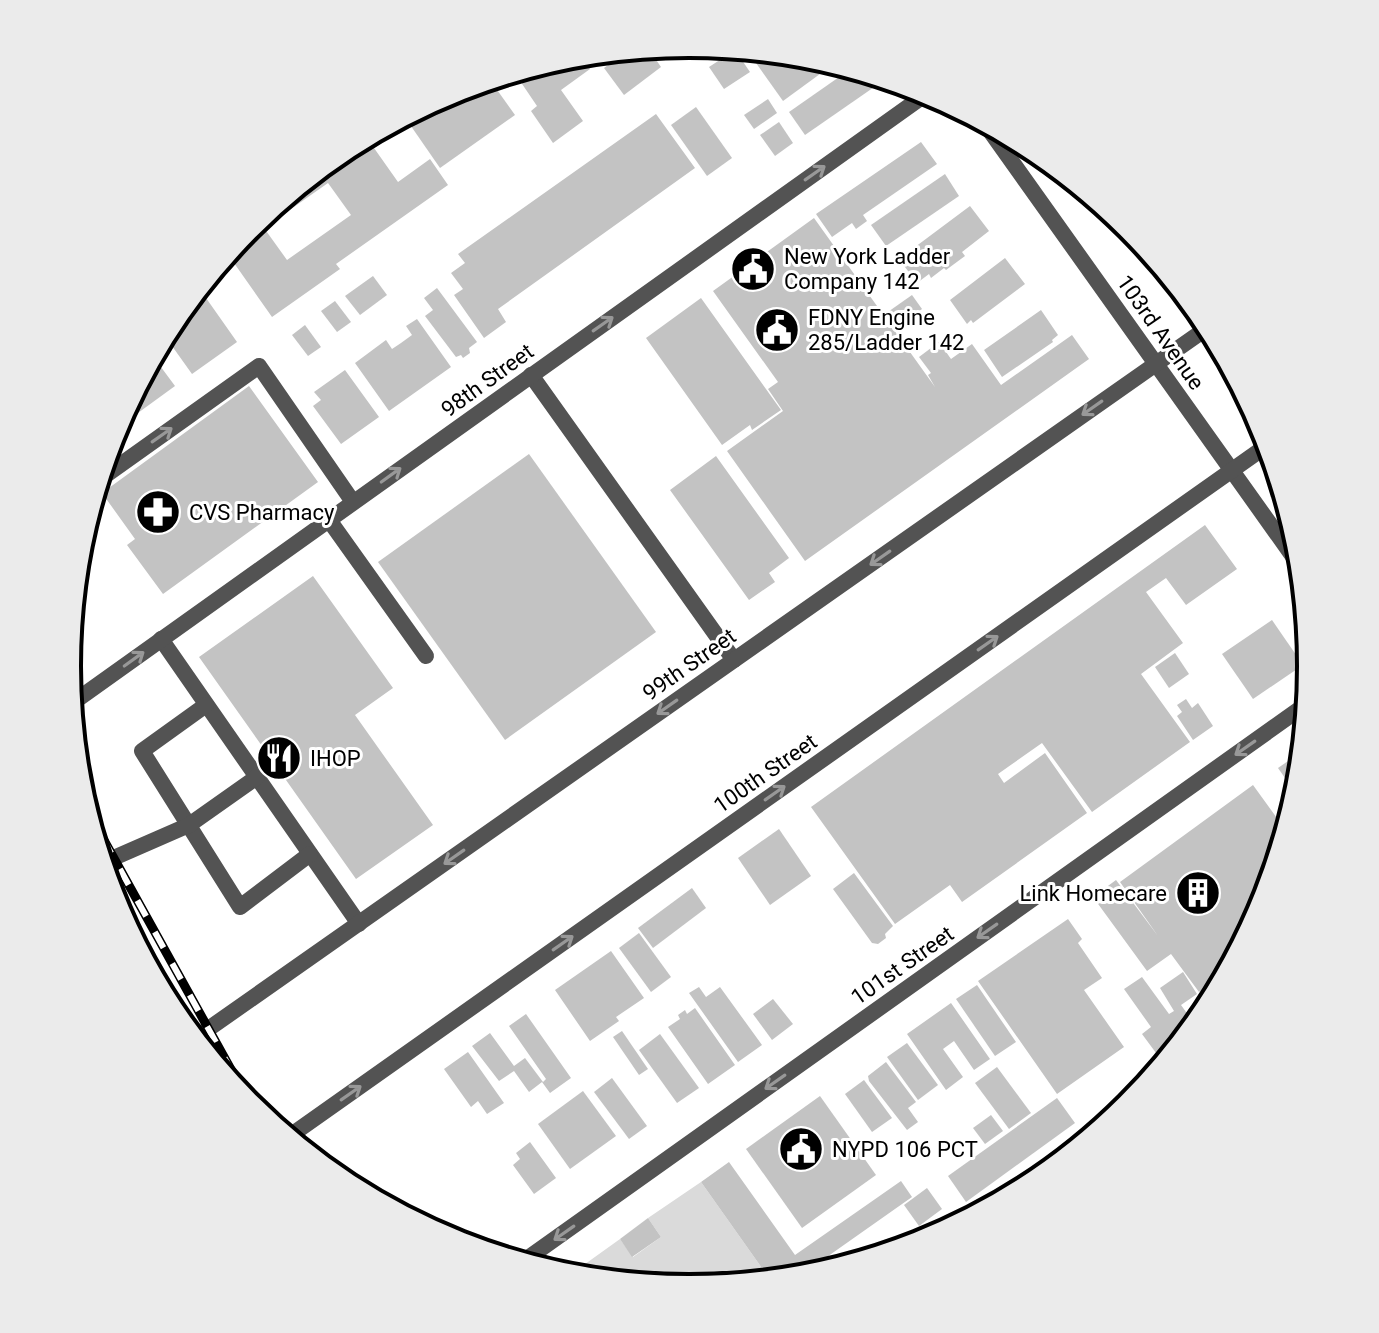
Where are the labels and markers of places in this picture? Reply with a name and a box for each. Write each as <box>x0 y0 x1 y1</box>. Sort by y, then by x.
place label: New York Ladder Company 142 <box>784 244 951 294</box>
public building icon: New York Ladder Company 142 <box>729 245 777 293</box>
place label: FDNY Engine 285/Ladder 142 <box>808 305 964 355</box>
public building icon: FDNY Engine 285/Ladder 142 <box>753 306 801 354</box>
pharmacy icon: CVS Pharmacy <box>134 488 182 536</box>
place label: CVS Pharmacy <box>189 500 335 525</box>
restaurant icon: IHOP <box>255 734 303 782</box>
place label: IHOP <box>310 746 361 771</box>
building icon: Link Homecare <box>1174 869 1222 917</box>
place label: Link Homecare <box>1019 881 1167 906</box>
public building icon: NYPD 106 PCT <box>777 1125 825 1173</box>
place label: NYPD 106 PCT <box>832 1137 978 1162</box>

